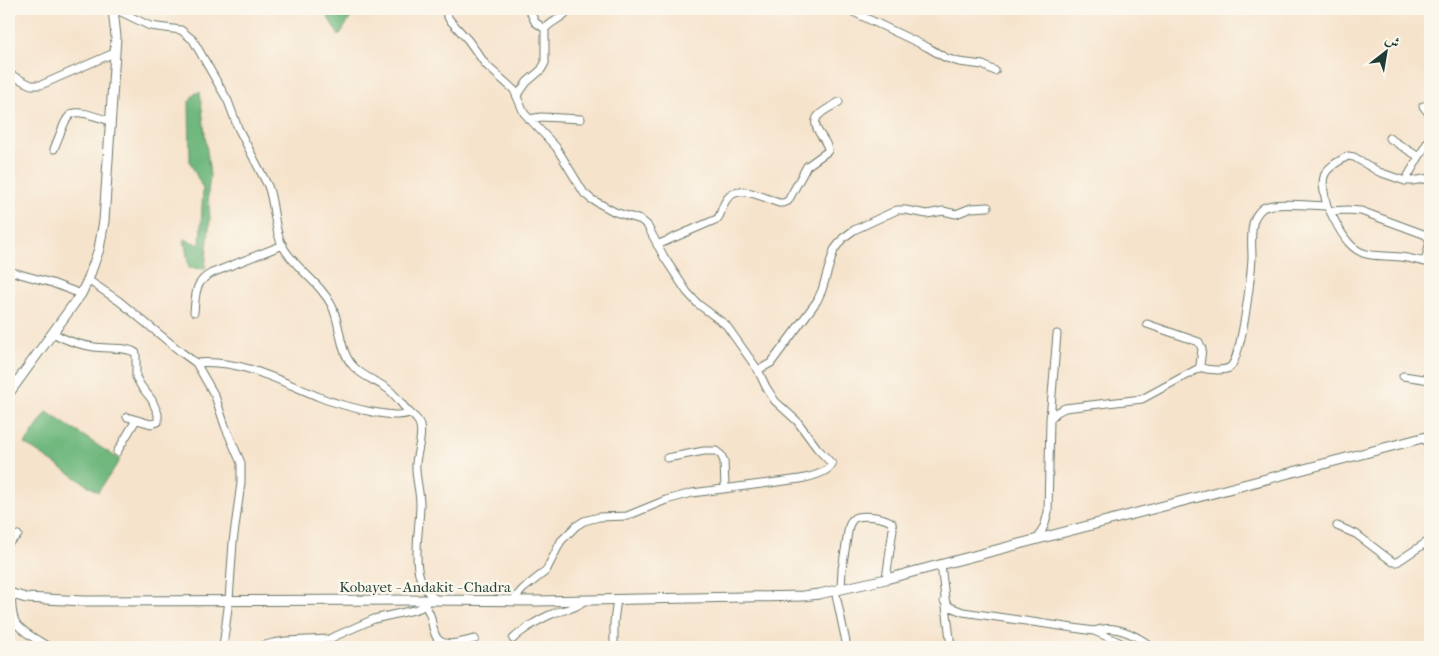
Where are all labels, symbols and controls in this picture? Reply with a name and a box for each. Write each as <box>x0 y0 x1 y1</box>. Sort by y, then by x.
north arrow <box>1362 28 1412 78</box>
text: ش <box>1382 30 1403 52</box>
street label: Kobayet - Andakit - Chadra <box>339 578 512 596</box>

